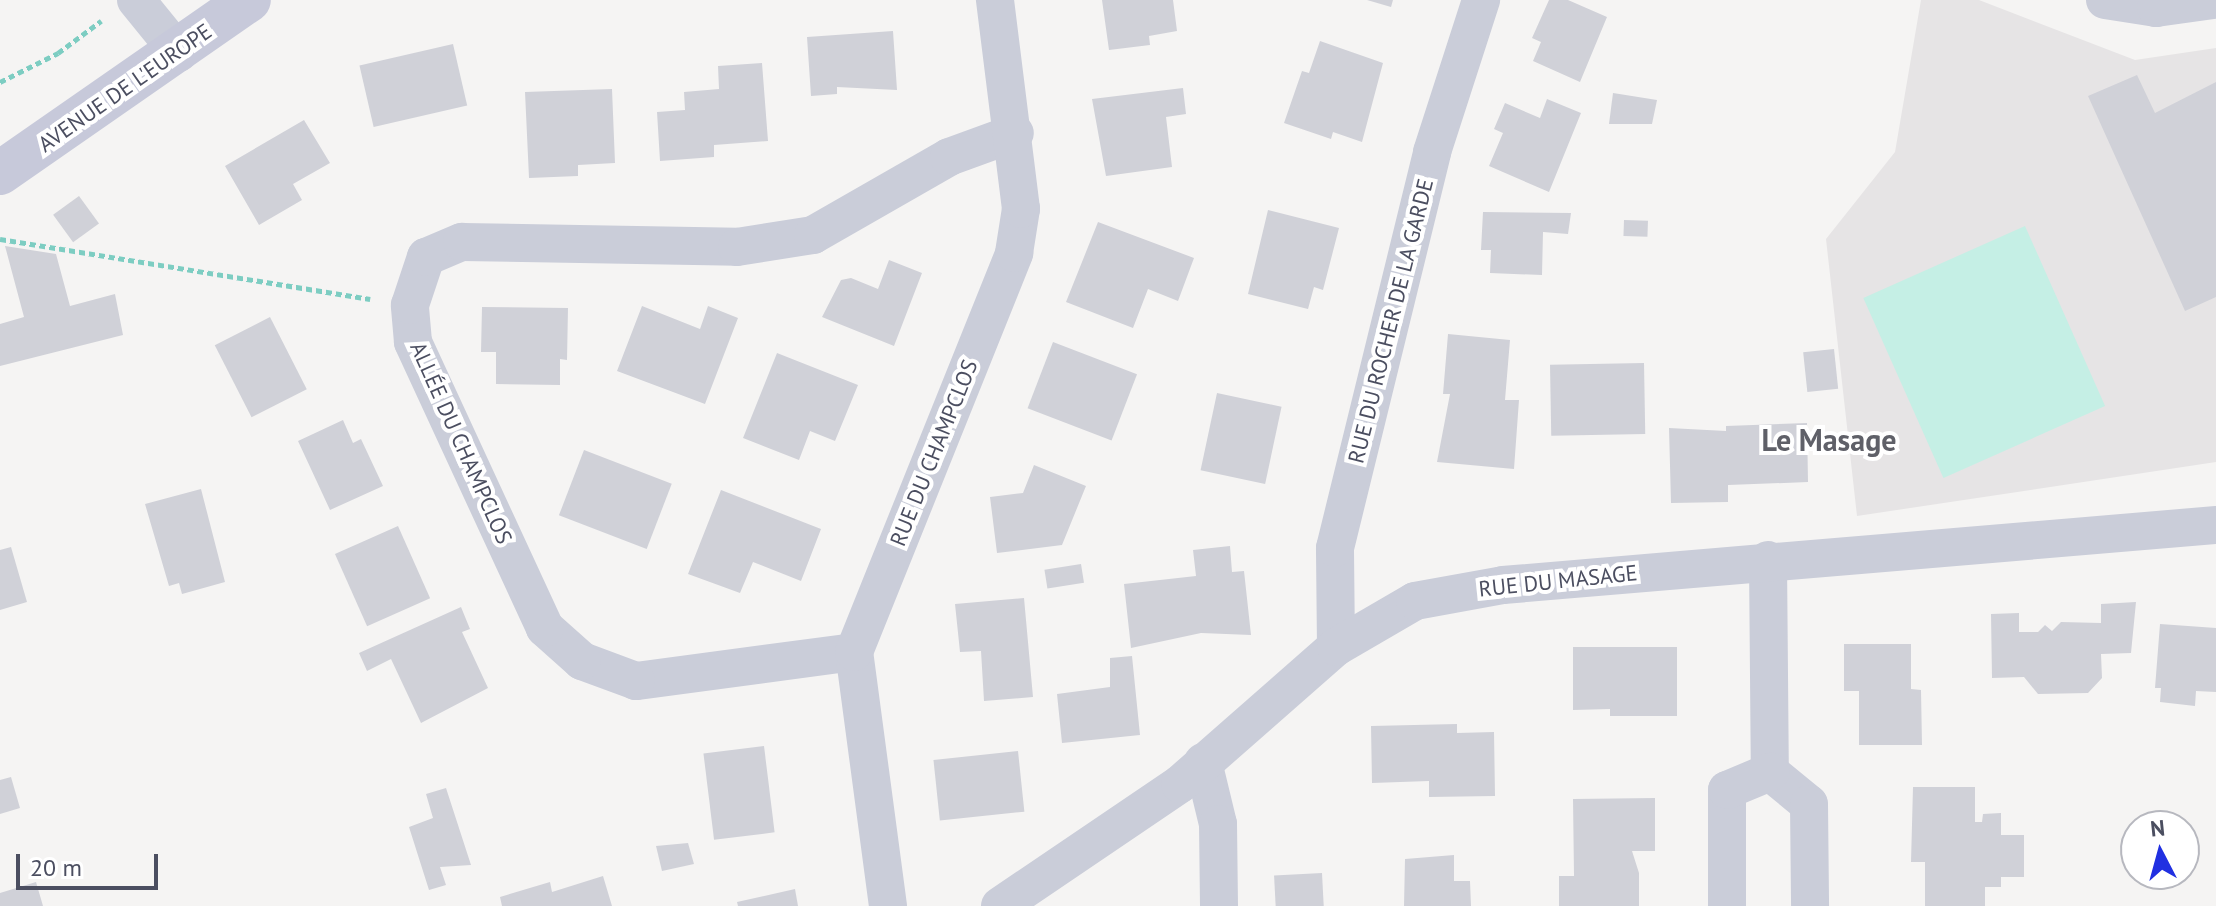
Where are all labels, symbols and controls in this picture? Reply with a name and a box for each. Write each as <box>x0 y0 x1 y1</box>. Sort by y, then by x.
street label: AVENUE DE L'EUROPE <box>33 18 217 158</box>
street label: RUE DU ROCHER DE LA GARDE <box>1343 176 1439 466</box>
street label: ALLÉE DU CHAMPCLOS <box>405 338 517 548</box>
street label: RUE DU CHAMPCLOS <box>885 356 983 550</box>
district label: Le Masage <box>1762 422 1896 458</box>
street label: RUE DU MASAGE <box>1477 560 1639 602</box>
north arrow <box>2120 810 2200 890</box>
text: N <box>2149 813 2166 843</box>
scale bar <box>20 838 162 888</box>
text: 20 m <box>30 852 82 883</box>

